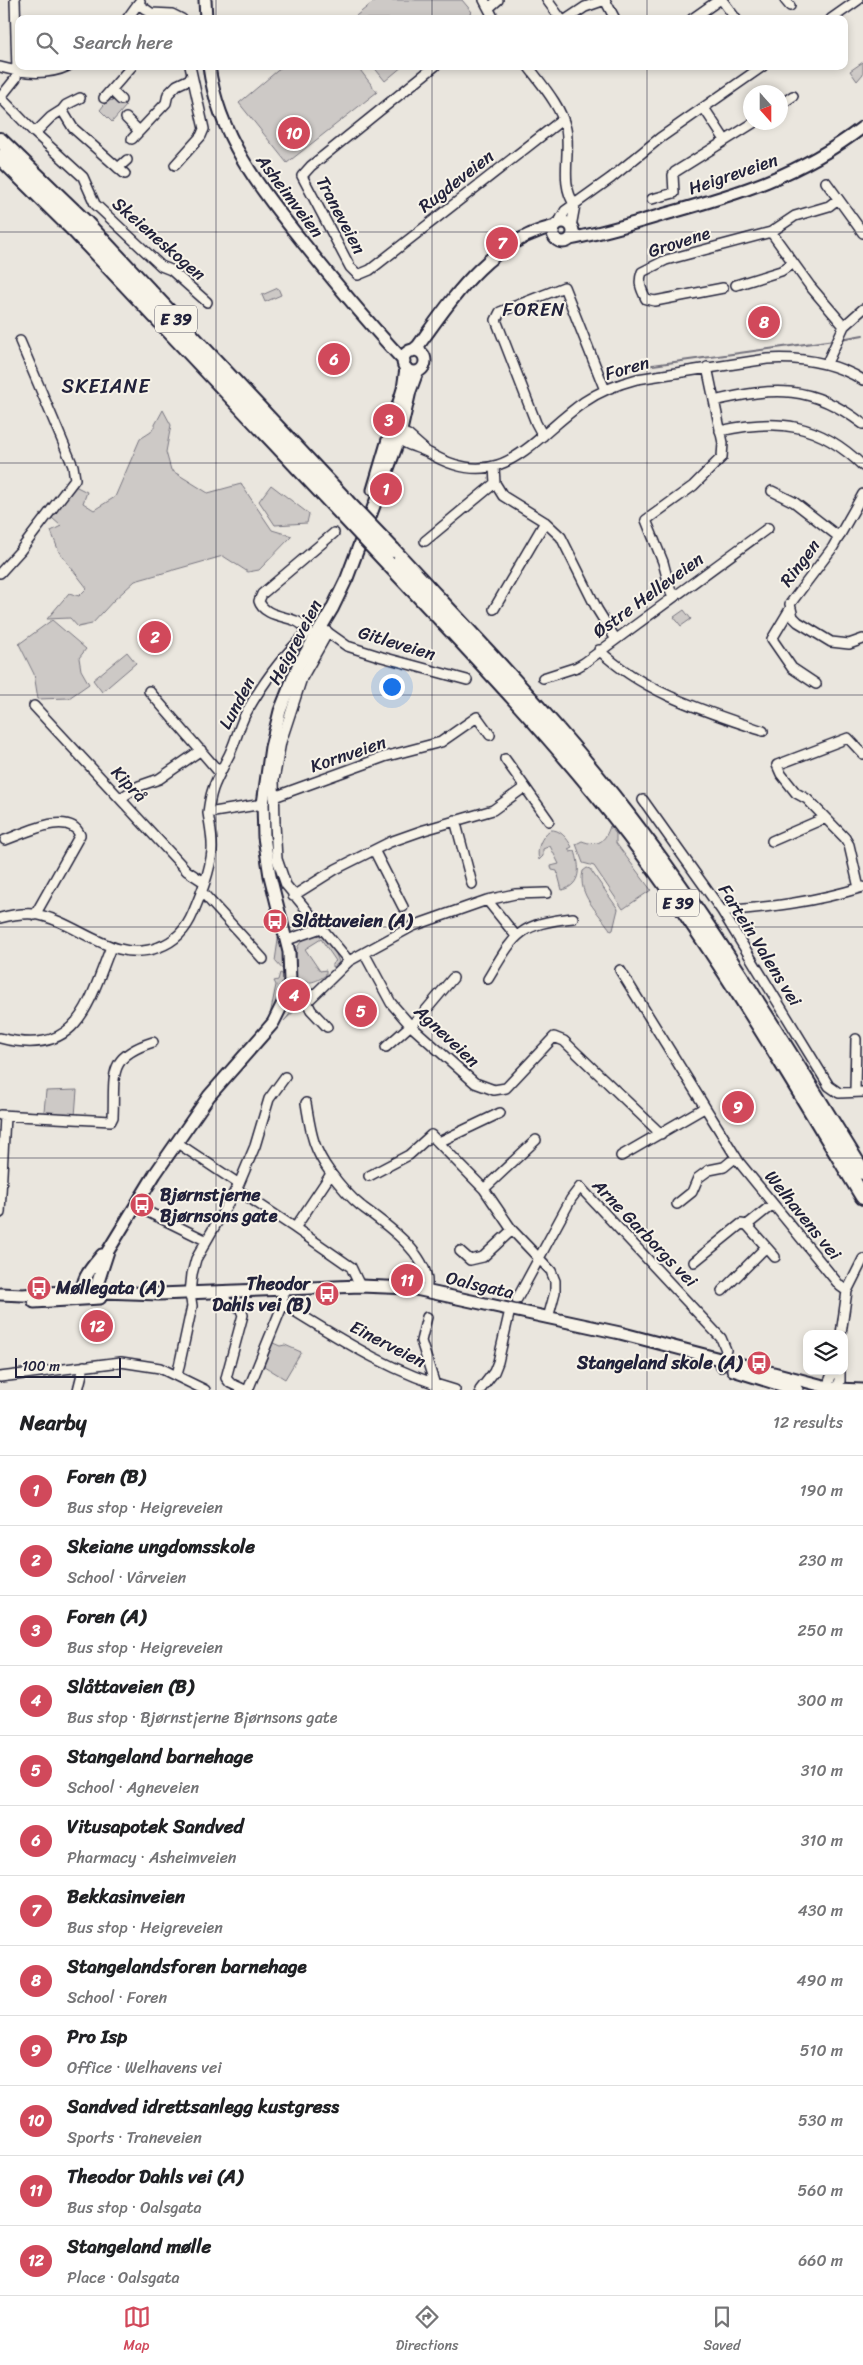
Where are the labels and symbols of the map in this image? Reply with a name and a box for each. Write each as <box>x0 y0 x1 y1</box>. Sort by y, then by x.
north arrow <box>743 85 788 130</box>
pin: 10 <box>278 114 310 152</box>
street label: Rugdeveien <box>411 141 501 221</box>
street label: Heigreveien <box>684 144 782 204</box>
street label: Asheimveien <box>247 146 333 245</box>
street label: Traneveien <box>307 170 375 260</box>
street label: Skeieneskogen <box>105 189 214 289</box>
street label: Grovene <box>644 217 715 267</box>
pin: 7 <box>486 224 518 262</box>
district label: FOREN <box>503 293 565 326</box>
pin: 8 <box>748 303 780 341</box>
road number: E 39 <box>155 306 197 332</box>
pin: 6 <box>318 340 350 378</box>
street label: Foren <box>601 346 653 390</box>
district label: SKEIANE <box>62 369 151 404</box>
pin: 3 <box>373 401 405 439</box>
pin: 1 <box>370 470 402 508</box>
street label: Ringen <box>771 532 829 594</box>
street label: Østre Helleveien <box>586 543 711 646</box>
street label: Heigreveien <box>259 593 331 691</box>
street label: Gitleveien <box>354 616 440 670</box>
pin: 2 <box>139 618 171 656</box>
street label: Lunden <box>210 670 264 735</box>
your location <box>379 674 405 700</box>
street label: Kornveien <box>306 726 391 782</box>
street label: Kiprå <box>103 758 155 810</box>
street label: Fartein Valens vei <box>709 877 811 1013</box>
road number: E 39 <box>657 890 699 916</box>
place label: Slåttaveien (A) <box>291 905 414 937</box>
bus stop icon: Slåttaveien (A) <box>262 908 288 934</box>
pin: 4 <box>278 976 310 1014</box>
pin: 5 <box>345 992 377 1030</box>
street label: Agneveien <box>406 996 488 1076</box>
pin: 9 <box>722 1088 754 1126</box>
street label: Welhavens vei <box>756 1163 850 1268</box>
street label: Arne Garborgs vei <box>584 1170 706 1296</box>
place label: Bjørnstjerne Bjørnsons gate <box>160 1179 278 1232</box>
bus stop icon: Bjørnstjerne Bjørnsons gate <box>129 1192 155 1218</box>
pin: 11 <box>391 1261 423 1299</box>
street label: Oalsgata <box>443 1262 517 1308</box>
place label: Theodor Dahls vei (B) <box>212 1268 312 1321</box>
place label: Møllegata (A) <box>55 1272 165 1304</box>
bus stop icon: Møllegata (A) <box>26 1275 52 1301</box>
bus stop icon: Theodor Dahls vei (B) <box>314 1281 340 1307</box>
pin: 12 <box>81 1307 113 1345</box>
street label: Einerveien <box>344 1311 432 1377</box>
place label: Stangeland skole (A) <box>576 1347 744 1379</box>
bus stop icon: Stangeland skole (A) <box>746 1350 772 1376</box>
scale bar <box>15 1355 121 1378</box>

